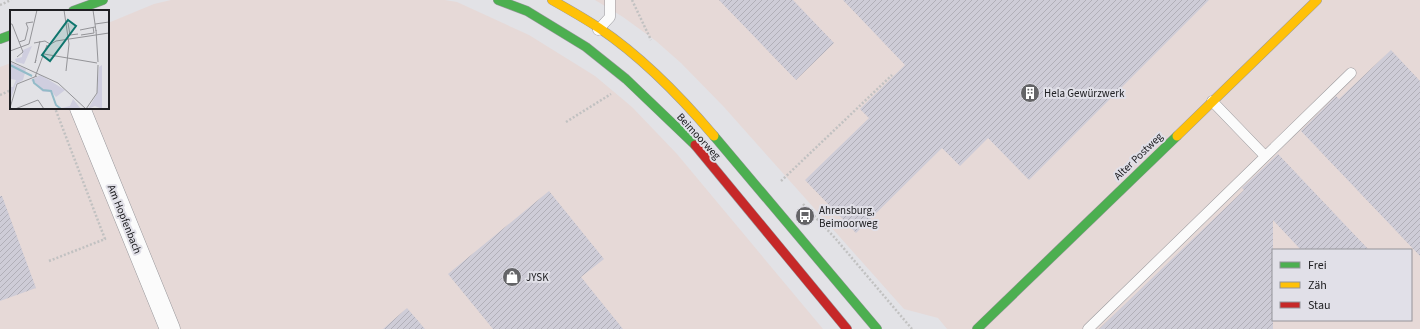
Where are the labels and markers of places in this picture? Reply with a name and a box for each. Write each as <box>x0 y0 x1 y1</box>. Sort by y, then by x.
building icon: Hela Gewürzwerk <box>1019 82 1041 104</box>
place label: Hela Gewürzwerk <box>1044 86 1125 101</box>
place label: Ahrensburg, Beimoorweg <box>819 203 878 231</box>
bus stop icon: Ahrensburg, Beimoorweg <box>794 205 816 227</box>
shop icon: JYSK <box>501 266 523 288</box>
place label: JYSK <box>526 270 549 285</box>

